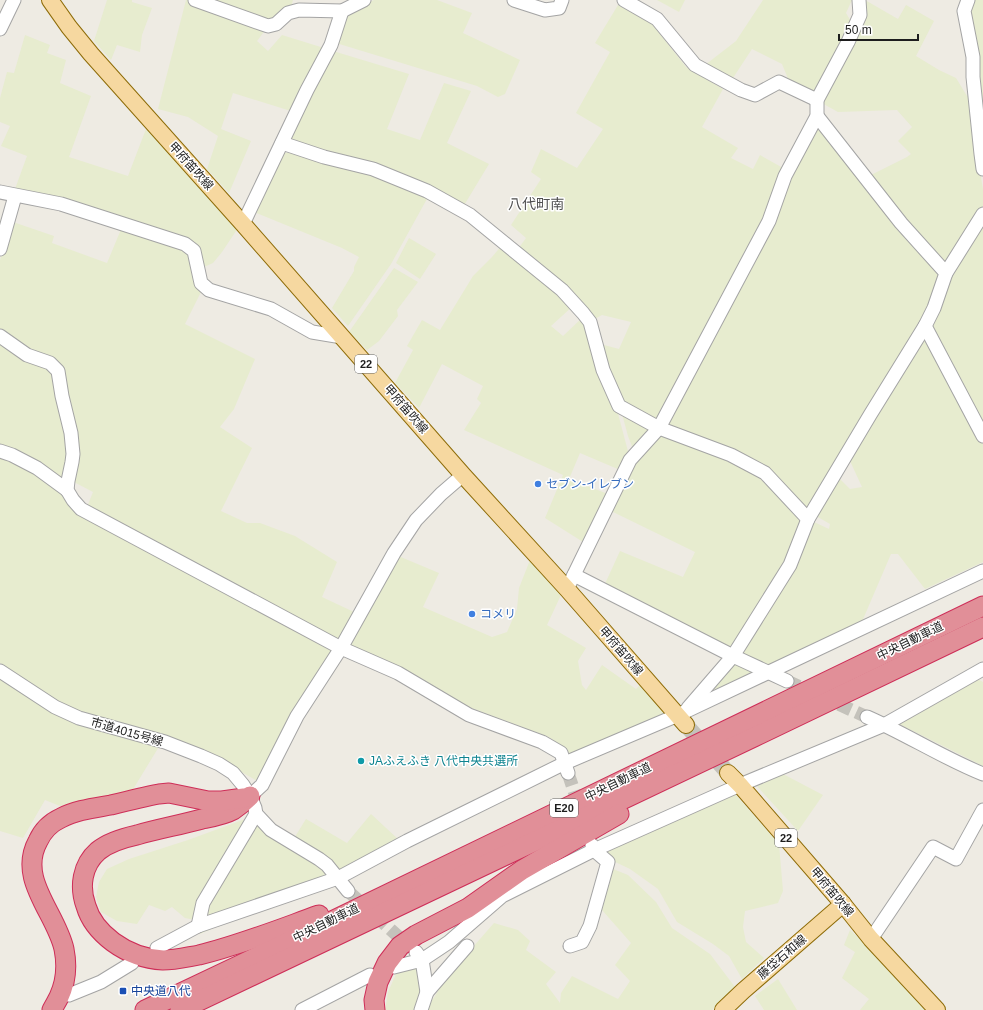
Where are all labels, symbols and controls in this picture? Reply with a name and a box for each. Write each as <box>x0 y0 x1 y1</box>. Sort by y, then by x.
scale bar <box>839 16 918 42</box>
text: 50 m <box>845 23 872 37</box>
street label: 甲府笛吹線 <box>166 139 216 193</box>
district label: 八代町南 <box>508 196 564 212</box>
road number: 22 <box>355 355 377 373</box>
street label: 甲府笛吹線 <box>381 382 431 436</box>
place label: セブン-イレブン <box>546 477 634 491</box>
marker: セブン-イレブン <box>533 479 543 489</box>
place label: コメリ <box>480 607 516 621</box>
marker: コメリ <box>467 609 477 619</box>
street label: 中央自動車道 <box>875 619 945 663</box>
street label: 甲府笛吹線 <box>596 624 646 678</box>
street label: 市道4015号線 <box>89 715 165 749</box>
place label: JAふえふき 八代中央共選所 <box>369 754 518 768</box>
marker: JAふえふき 八代中央共選所 <box>356 756 366 766</box>
street label: 中央自動車道 <box>583 760 653 804</box>
road number: E20 <box>550 799 578 817</box>
road number: 22 <box>775 829 797 847</box>
street label: 甲府笛吹線 <box>807 865 857 919</box>
street label: 中央自動車道 <box>291 901 361 945</box>
street label: 藤垈石和線 <box>755 932 809 982</box>
place label: 中央道八代 <box>131 984 191 998</box>
marker: 中央道八代 <box>118 986 128 996</box>

